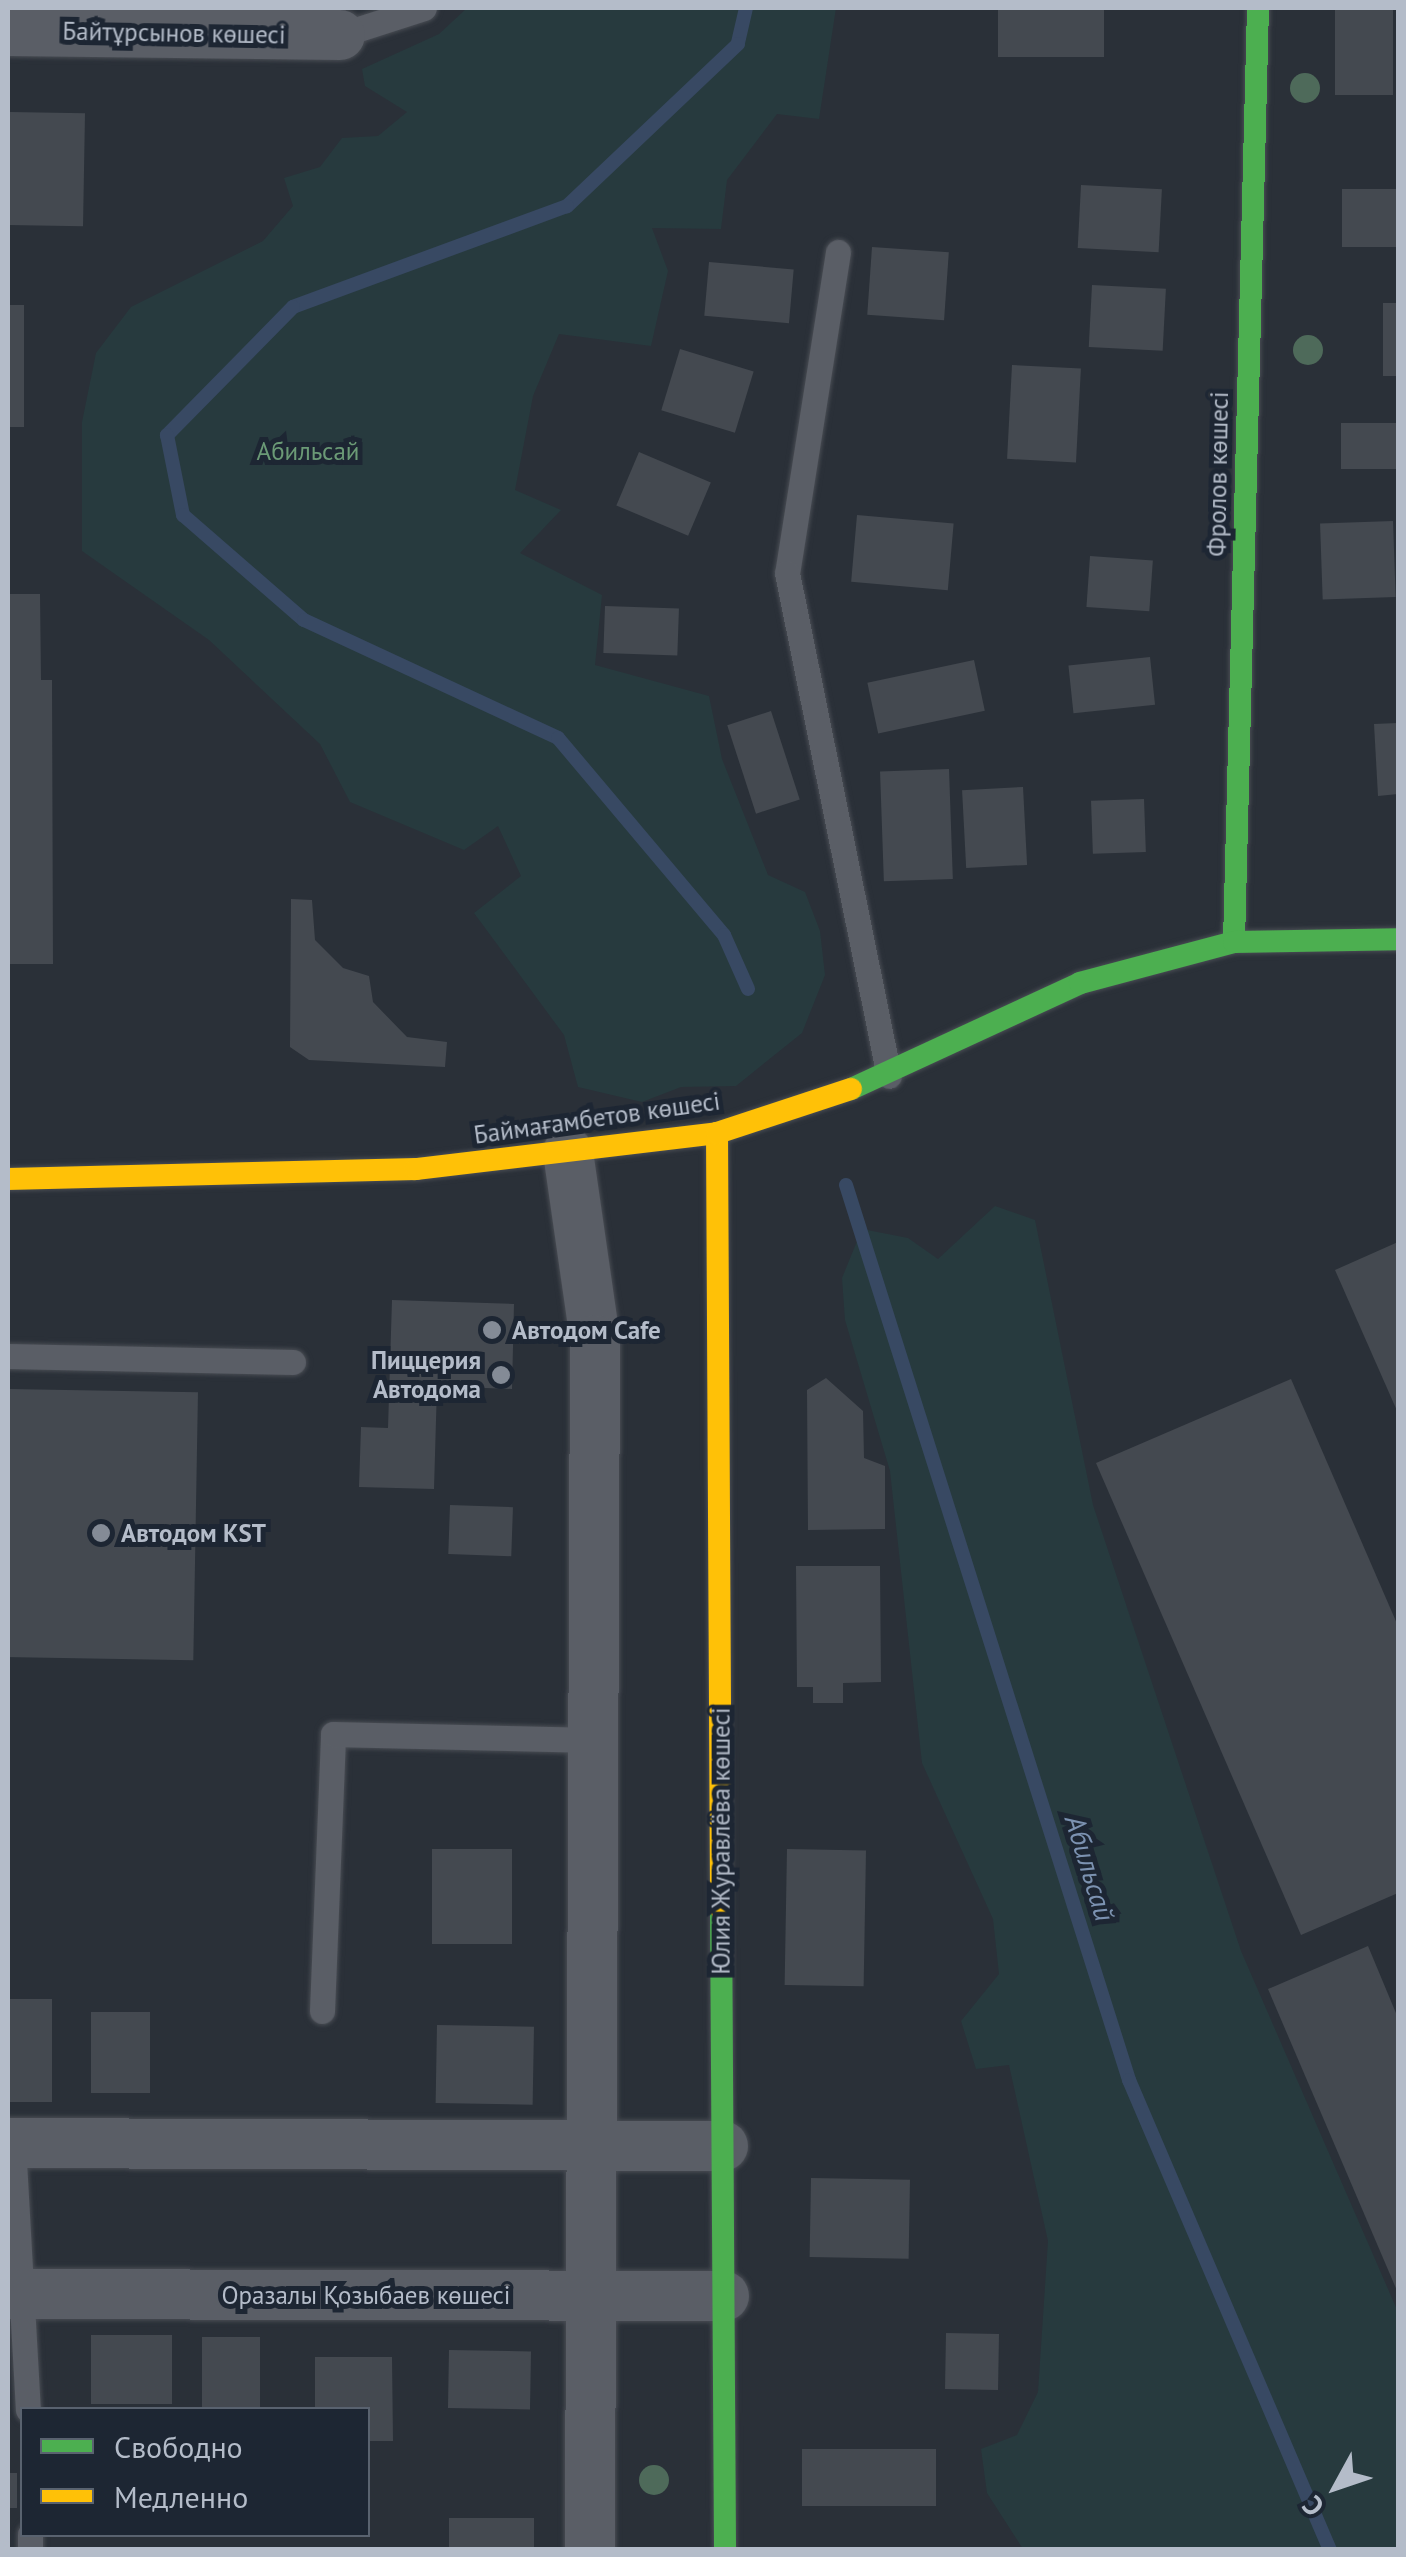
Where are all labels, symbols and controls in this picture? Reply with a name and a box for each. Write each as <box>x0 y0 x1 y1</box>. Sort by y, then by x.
street label: Байтұрсынов көшесі <box>62 16 286 50</box>
street label: Фролов көшесі <box>1202 391 1234 557</box>
park label: Абильсай <box>257 436 359 466</box>
street label: Баймағамбетов көшесі <box>472 1086 722 1150</box>
place label: Автодом Cafe <box>512 1315 661 1345</box>
marker: Автодом Cafe <box>481 1319 503 1341</box>
place label: Пиццерия Автодома <box>371 1346 481 1405</box>
marker: Пиццерия Автодома <box>490 1364 512 1386</box>
place label: Автодом KST <box>121 1518 266 1548</box>
marker: Автодом KST <box>90 1522 112 1544</box>
street label: Юлия Журавлёва көшесі <box>706 1707 736 1975</box>
water label: Абильсай <box>1058 1811 1122 1925</box>
street label: Оразалы Қозыбаев көшесі <box>221 2280 511 2310</box>
legend <box>20 2407 370 2537</box>
text: Свободно <box>114 2427 243 2466</box>
north arrow <box>1286 2437 1386 2537</box>
text: Медленно <box>114 2477 248 2516</box>
text: С <box>1293 2489 1332 2524</box>

